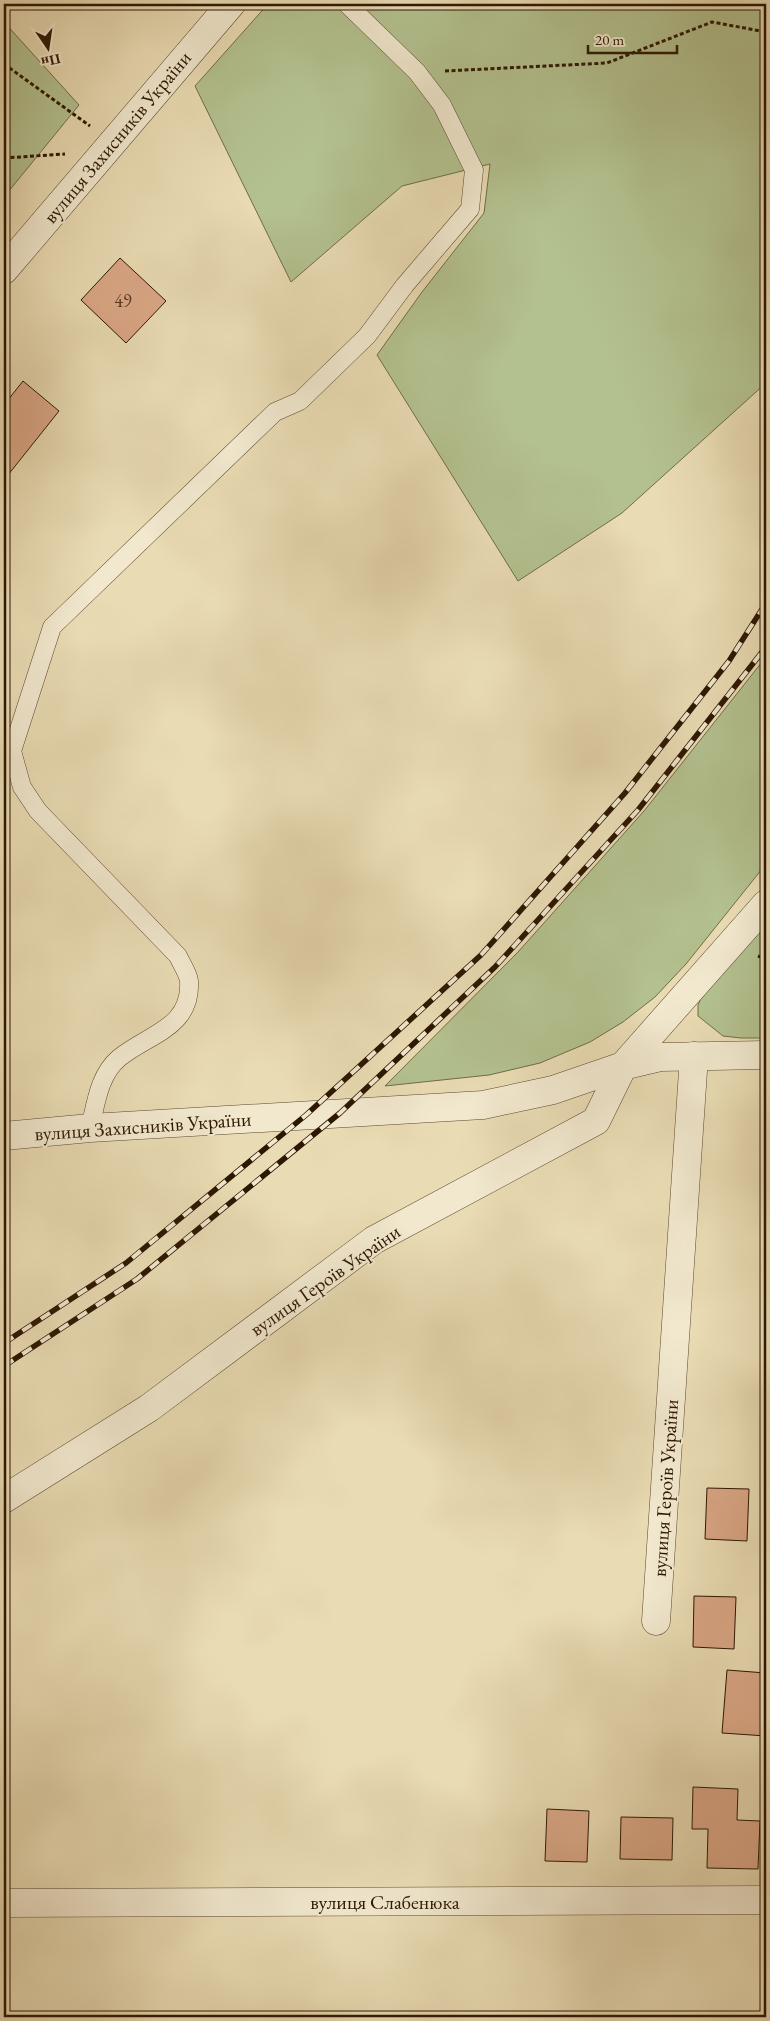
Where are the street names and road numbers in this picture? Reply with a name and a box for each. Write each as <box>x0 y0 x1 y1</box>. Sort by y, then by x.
street label: вулиця Захисників України <box>37 45 197 229</box>
street label: вулиця Захисників України <box>34 1105 253 1147</box>
street label: вулиця Героїв України <box>245 1218 406 1342</box>
street label: вулиця Героїв України <box>646 1398 684 1578</box>
street label: вулиця Слабенюка <box>310 1889 460 1915</box>

